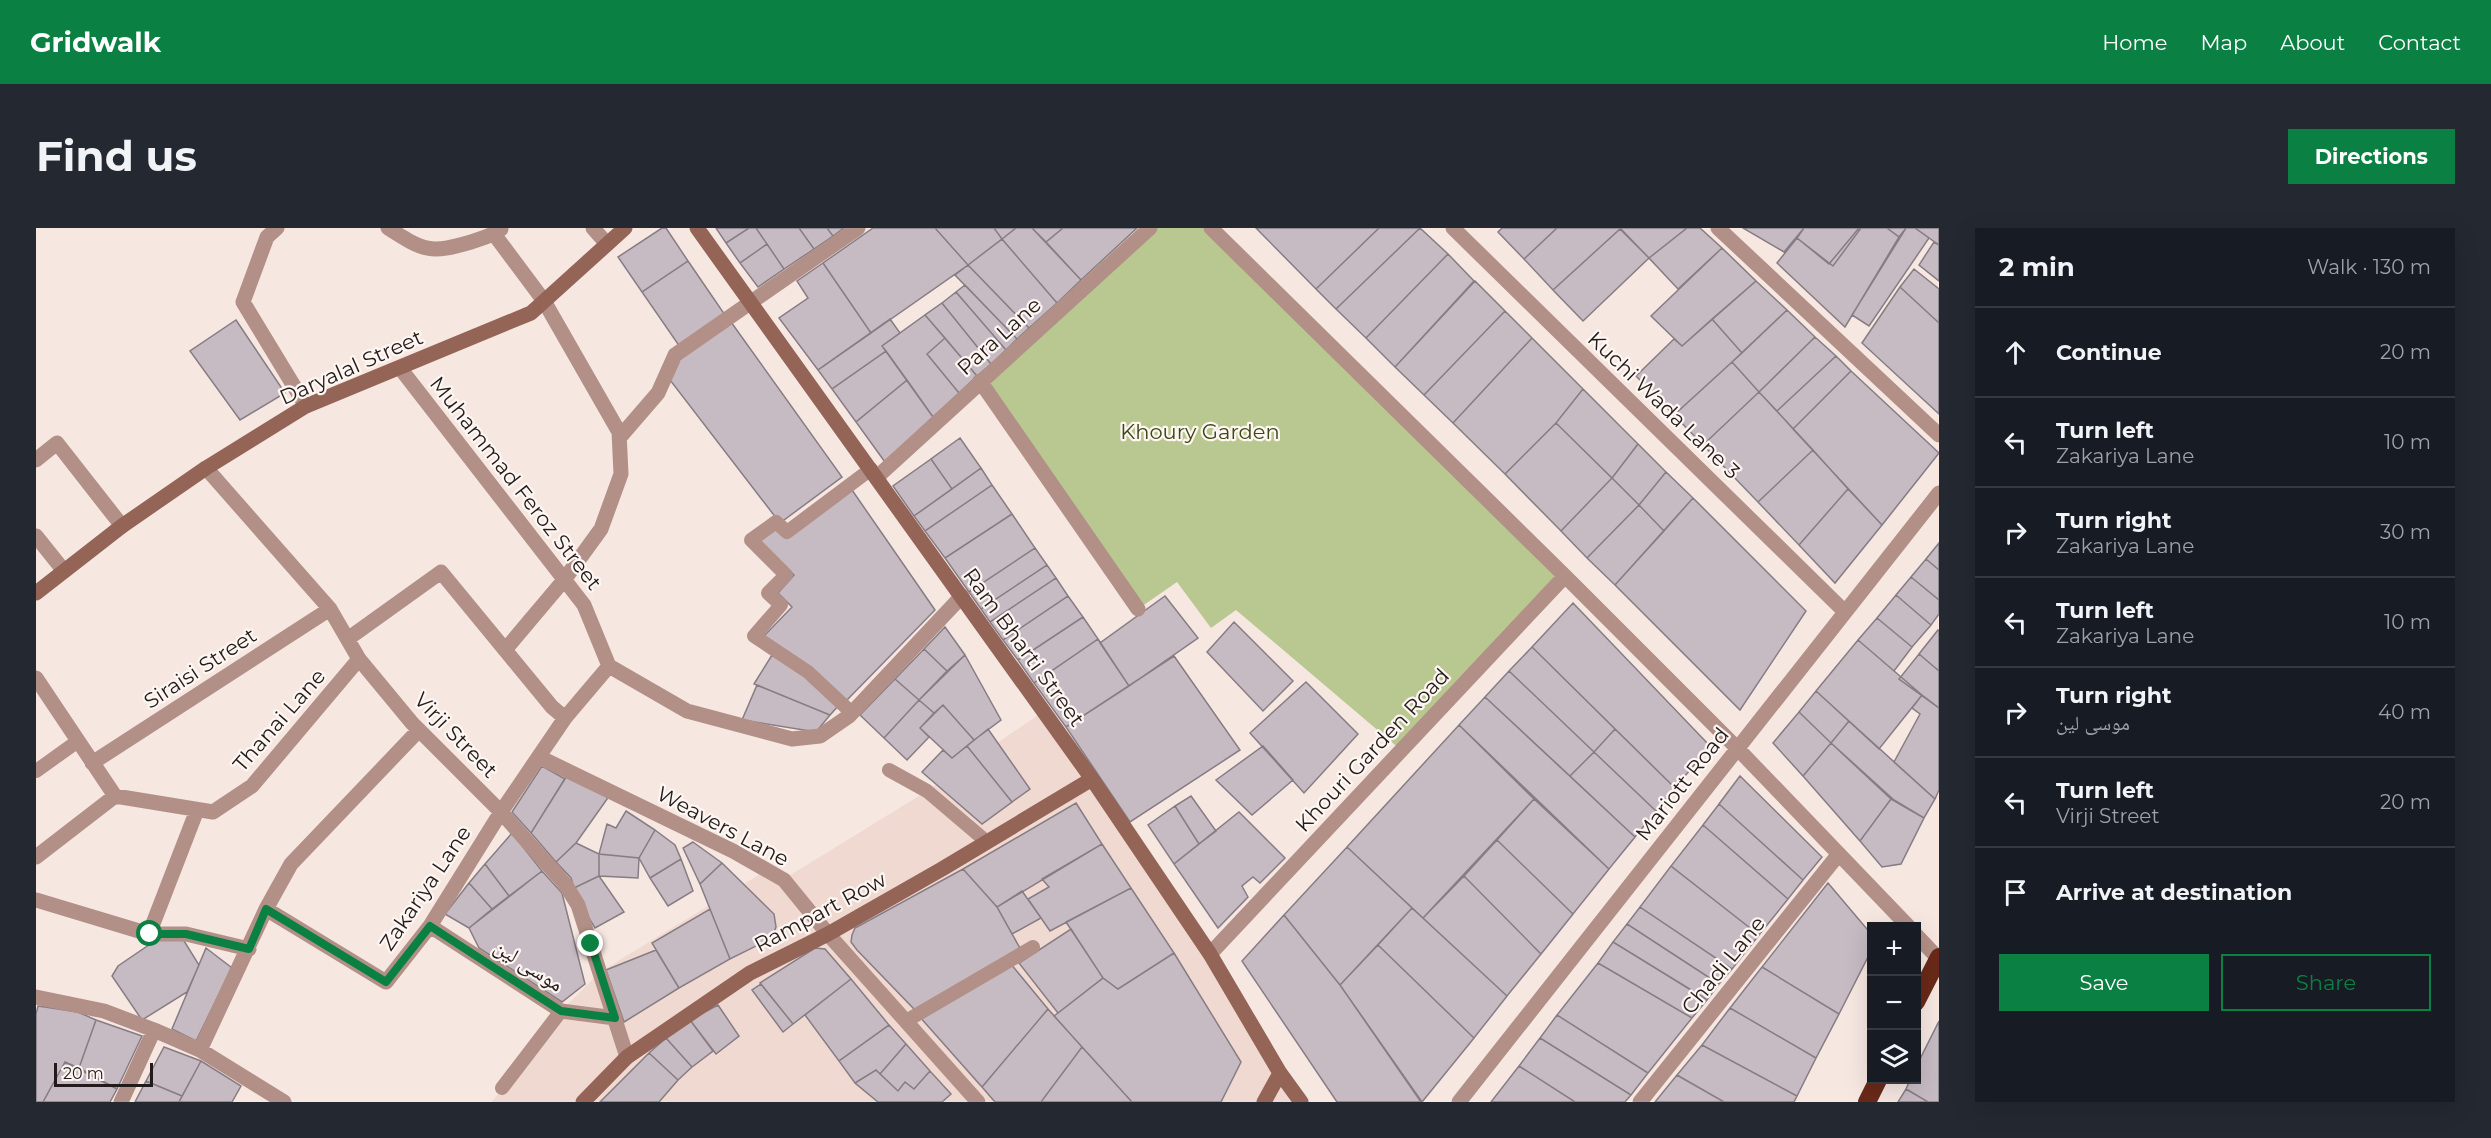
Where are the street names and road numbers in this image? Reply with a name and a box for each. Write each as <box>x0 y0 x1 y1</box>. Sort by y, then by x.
street label: Para Lane <box>952 292 1046 380</box>
street label: Daryalal Street <box>276 324 426 410</box>
street label: Kuchi Wada Lane 3 <box>1583 326 1745 484</box>
street label: Muhammad Feroz Street <box>425 371 607 595</box>
street label: Ram Bharti Street <box>958 563 1090 731</box>
street label: Siraisi Street <box>139 622 261 714</box>
street label: Thanai Lane <box>228 663 330 777</box>
street label: Khouri Garden Road <box>1290 663 1454 837</box>
street label: Virji Street <box>409 687 503 783</box>
street label: Mariott Road <box>1630 722 1734 846</box>
street label: Weavers Lane <box>653 781 793 871</box>
street label: Zakariya Lane <box>374 821 476 955</box>
street label: Rampart Row <box>750 867 891 957</box>
street label: Chadi Lane <box>1676 911 1770 1019</box>
street label: موسی لین <box>489 933 568 997</box>

